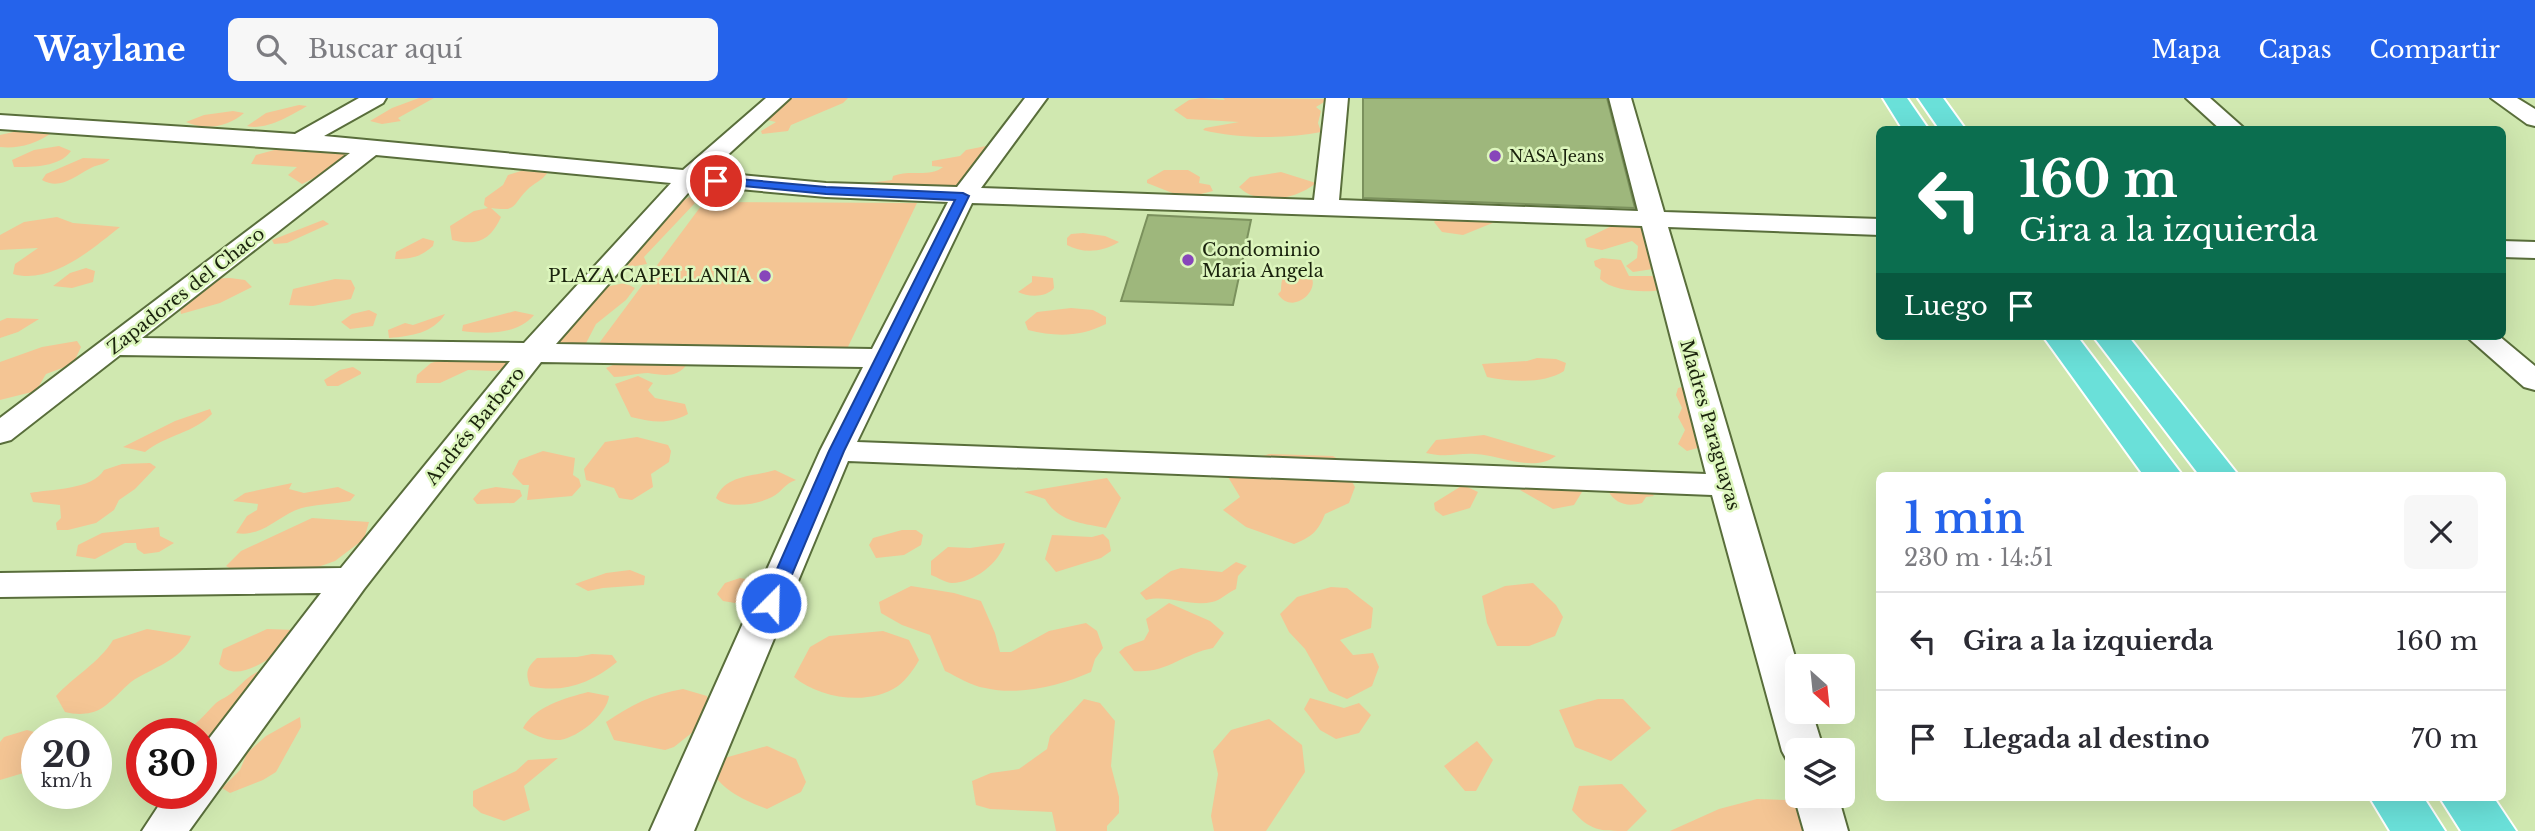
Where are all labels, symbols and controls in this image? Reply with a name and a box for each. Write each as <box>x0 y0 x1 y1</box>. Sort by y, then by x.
search box <box>228 18 718 81</box>
text: Waylane <box>35 29 186 70</box>
icon: search <box>252 30 290 68</box>
text: Buscar aquí <box>308 33 462 65</box>
text: Mapa <box>2151 35 2221 64</box>
text: Capas <box>2259 35 2332 64</box>
text: Compartir <box>2370 35 2500 64</box>
place label: NASA Jeans <box>1509 146 1604 166</box>
marker: NASA Jeans <box>1487 148 1503 164</box>
text: 160 m <box>2019 149 2178 210</box>
pin <box>686 151 746 211</box>
icon: left <box>1904 154 1995 245</box>
icon: arrive <box>697 162 735 200</box>
text: Gira a la izquierda <box>2019 210 2318 250</box>
street label: Zapadores del Chaco <box>103 223 269 359</box>
place label: Condominio Maria Angela <box>1202 239 1324 282</box>
marker: Condominio Maria Angela <box>1180 252 1196 268</box>
place label: PLAZA CAPELLANIA <box>548 265 752 287</box>
marker: PLAZA CAPELLANIA <box>757 268 773 284</box>
icon: arrive <box>2002 287 2040 325</box>
text: Luego <box>1904 290 1988 322</box>
street label: Madres Paraguayas <box>1675 337 1745 513</box>
street label: Andrés Barbero <box>420 363 529 490</box>
text: 1 min <box>1904 492 2025 544</box>
button: close <box>2404 495 2478 569</box>
text: 230 m · 14:51 <box>1904 544 2053 572</box>
position arrow <box>734 566 808 640</box>
icon: left <box>1904 622 1942 660</box>
text: Gira a la izquierda <box>1963 625 2213 657</box>
text: 160 m <box>2396 625 2478 657</box>
north arrow <box>1785 654 1855 724</box>
map controls <box>1785 654 1855 808</box>
speed limit sign: 30 <box>126 718 217 809</box>
icon: arrive <box>1904 720 1942 758</box>
text: Llegada al destino <box>1963 723 2210 755</box>
text: 70 m <box>2411 723 2478 755</box>
text: 20 <box>42 733 91 776</box>
button: layers <box>1785 738 1855 808</box>
text: km/h <box>41 770 92 792</box>

